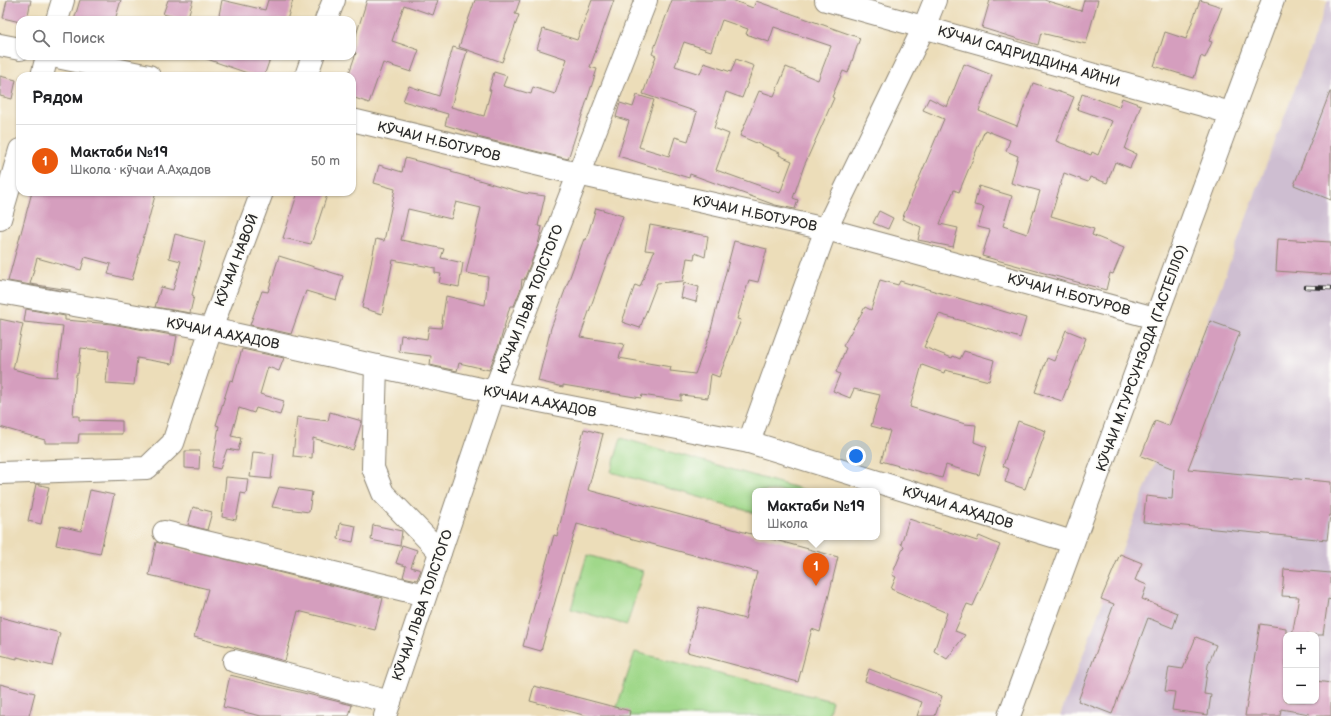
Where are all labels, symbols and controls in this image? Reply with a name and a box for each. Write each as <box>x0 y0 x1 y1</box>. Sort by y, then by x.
search box <box>16 16 356 60</box>
street label: КӮЧАИ САДРИДДИНА АЙНИ <box>936 22 1122 91</box>
icon: search <box>30 27 52 49</box>
text: Поиск <box>62 29 105 48</box>
text: Рядом <box>32 88 83 108</box>
street label: КӮЧАИ Н.БОТУРОВ <box>375 118 502 165</box>
text: Мактаби №19 <box>70 143 168 162</box>
text: 1 <box>42 153 48 169</box>
text: 50 m <box>311 153 340 169</box>
text: Школа · кӯчаи А.Аҳадов <box>70 162 211 178</box>
street label: КӮЧАИ Н.БОТУРОВ <box>691 192 819 235</box>
street label: КӮЧАИ НАВОӢ <box>211 212 262 309</box>
street label: КӮЧАИ ЛЬВА ТОЛСТОГО <box>494 222 567 376</box>
street label: КӮЧАИ М.ТУРСУНЗОДА (ГАСТЕЛЛО) <box>1092 242 1191 474</box>
street label: КӮЧАИ Н.БОТУРОВ <box>1006 270 1132 319</box>
street label: КӮЧАИ А.АҲАДОВ <box>165 314 281 353</box>
street label: КӮЧАИ А.АҲАДОВ <box>482 382 598 421</box>
your location <box>846 446 866 466</box>
street label: КӮЧАИ А.АҲАДОВ <box>900 483 1015 532</box>
popup <box>752 488 880 540</box>
text: Мактаби №19 <box>767 497 865 516</box>
text: Школа <box>767 516 808 532</box>
street label: КӮЧАИ ЛЬВА ТОЛСТОГО <box>389 527 456 683</box>
pin: 1 <box>803 553 829 586</box>
map controls <box>1283 632 1319 704</box>
button: + <box>1283 632 1319 668</box>
button: − <box>1283 668 1319 704</box>

